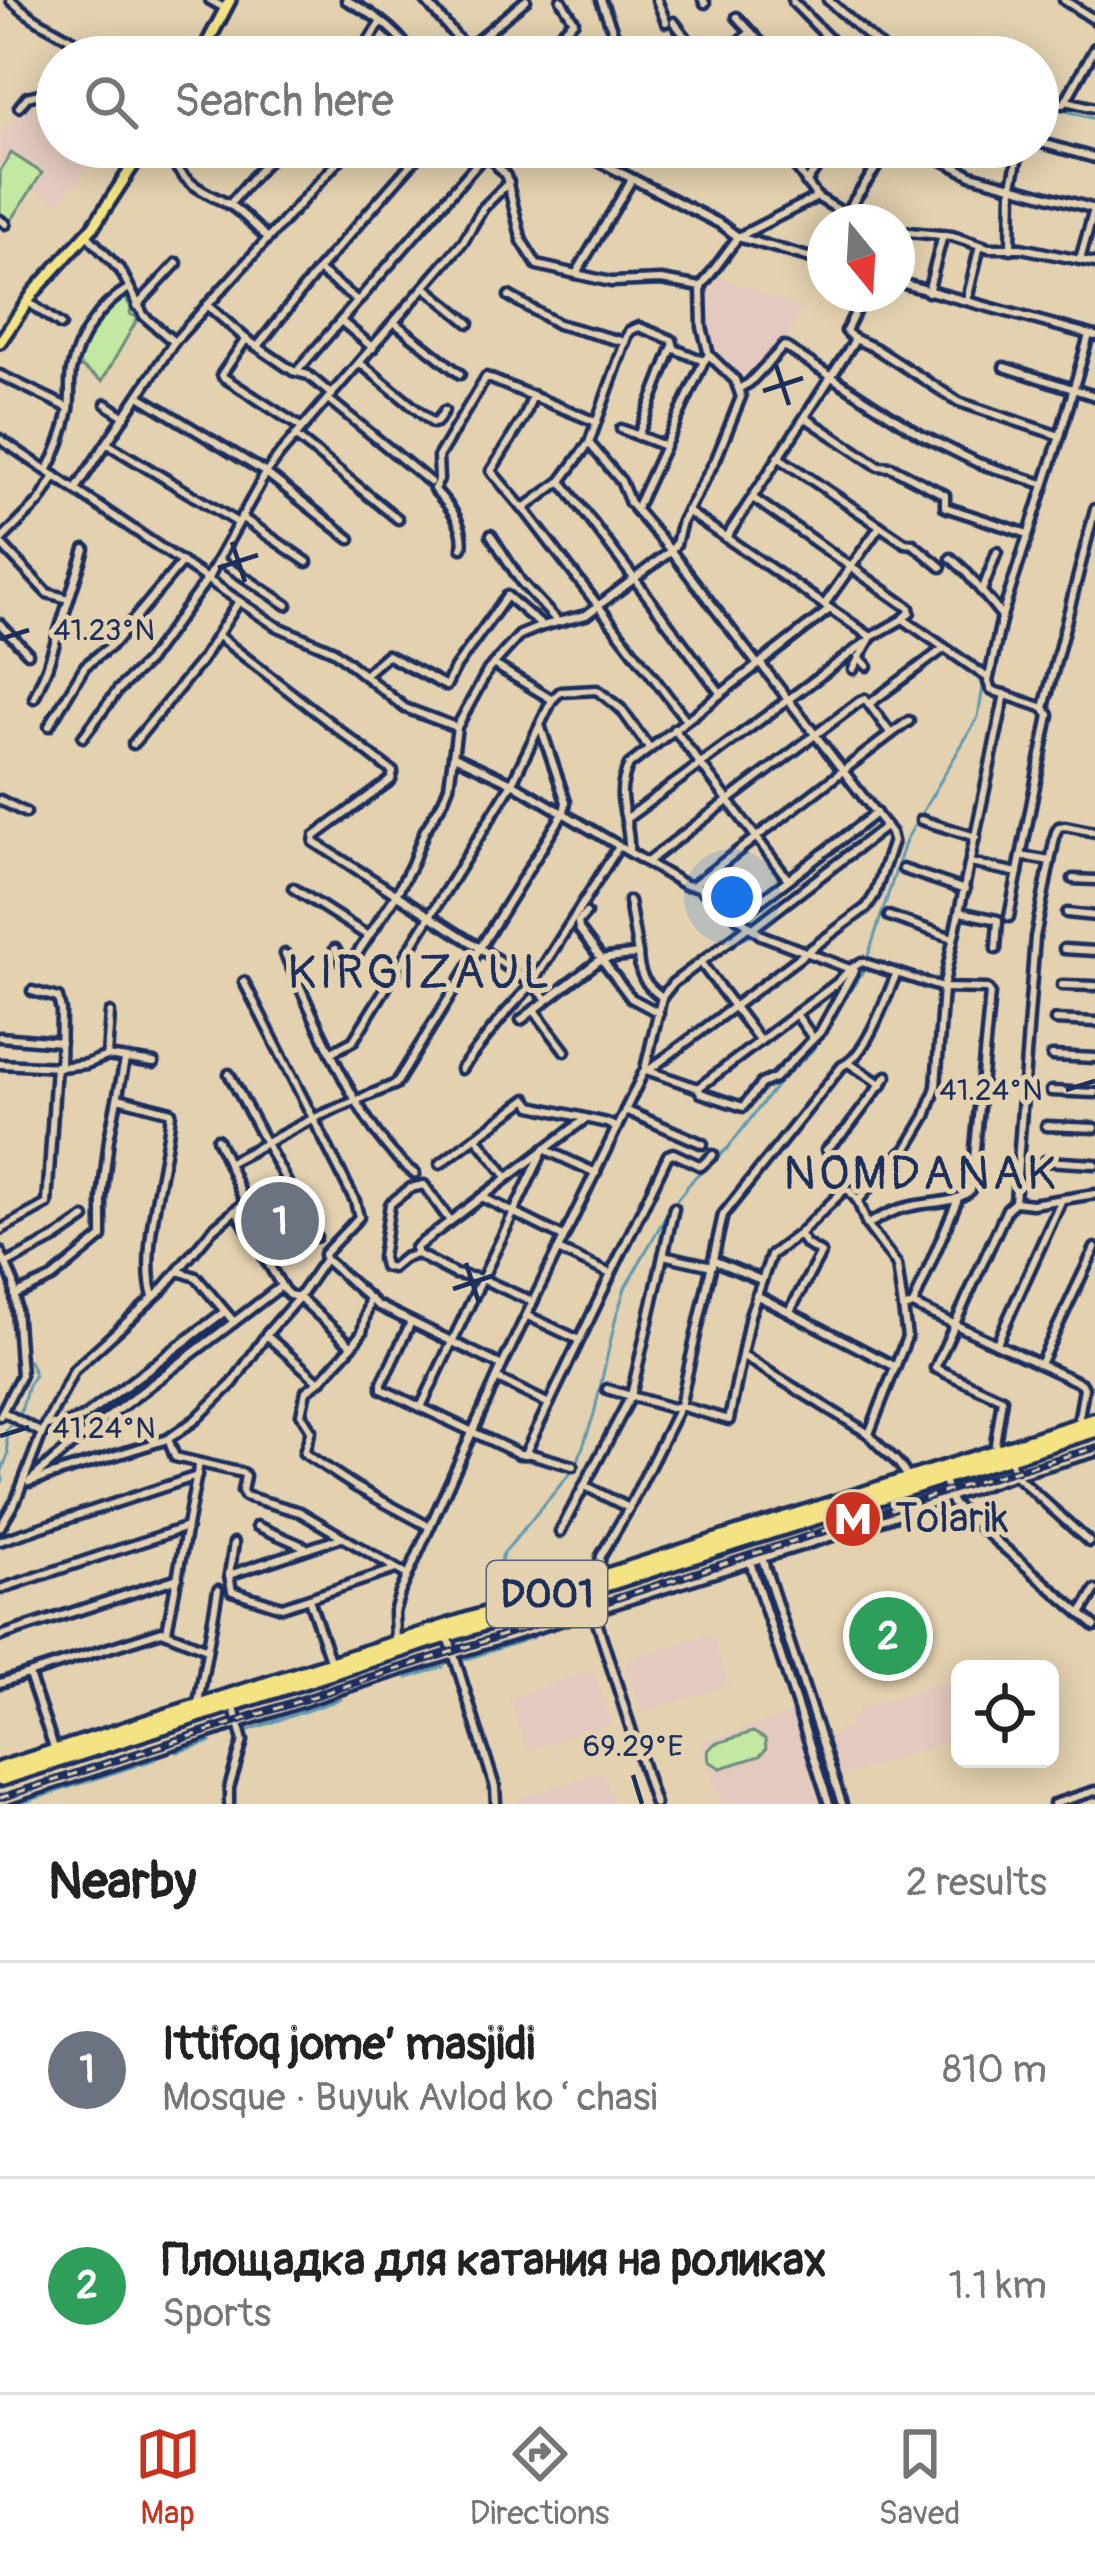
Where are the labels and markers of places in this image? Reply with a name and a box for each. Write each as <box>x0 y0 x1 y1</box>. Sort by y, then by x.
pin: 1 <box>241 1176 319 1266</box>
metro station icon: Tolarik <box>822 1488 884 1550</box>
place label: Tolarik <box>895 1493 1008 1545</box>
pin: 2 <box>849 1591 927 1681</box>

